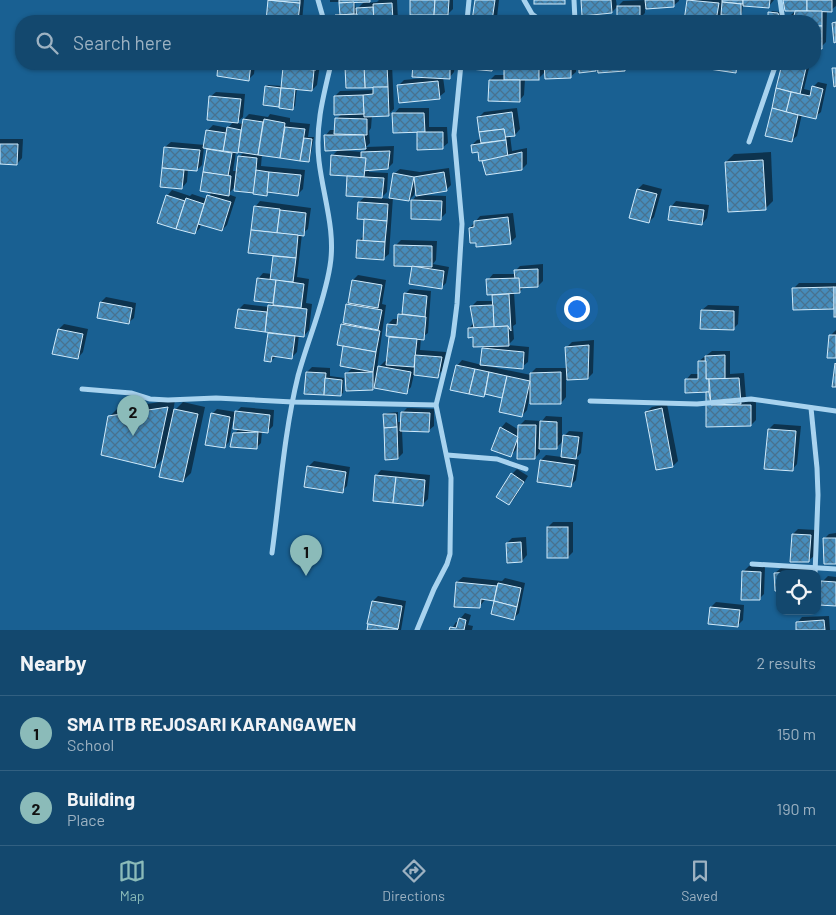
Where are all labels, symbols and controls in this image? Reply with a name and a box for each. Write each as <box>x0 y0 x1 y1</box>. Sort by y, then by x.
search box <box>15 15 821 70</box>
icon: search <box>33 29 61 57</box>
text: Search here <box>73 31 172 54</box>
your location <box>564 296 590 322</box>
pin: 2 <box>117 395 149 436</box>
pin: 1 <box>290 535 322 576</box>
map controls <box>776 570 821 615</box>
button: locate <box>776 570 821 615</box>
text: Nearby <box>20 650 86 675</box>
text: 2 results <box>757 653 816 672</box>
text: SMA ITB REJOSARI KARANGAWEN <box>67 712 356 735</box>
text: 1 <box>33 724 39 743</box>
text: 150 m <box>777 724 816 743</box>
text: School <box>67 735 114 754</box>
text: Building <box>67 787 135 810</box>
text: 2 <box>32 799 40 818</box>
text: 190 m <box>777 799 816 818</box>
text: Place <box>67 810 105 829</box>
tab: Map <box>118 857 146 904</box>
tab: Directions <box>382 857 445 904</box>
tab: Saved <box>681 857 718 904</box>

